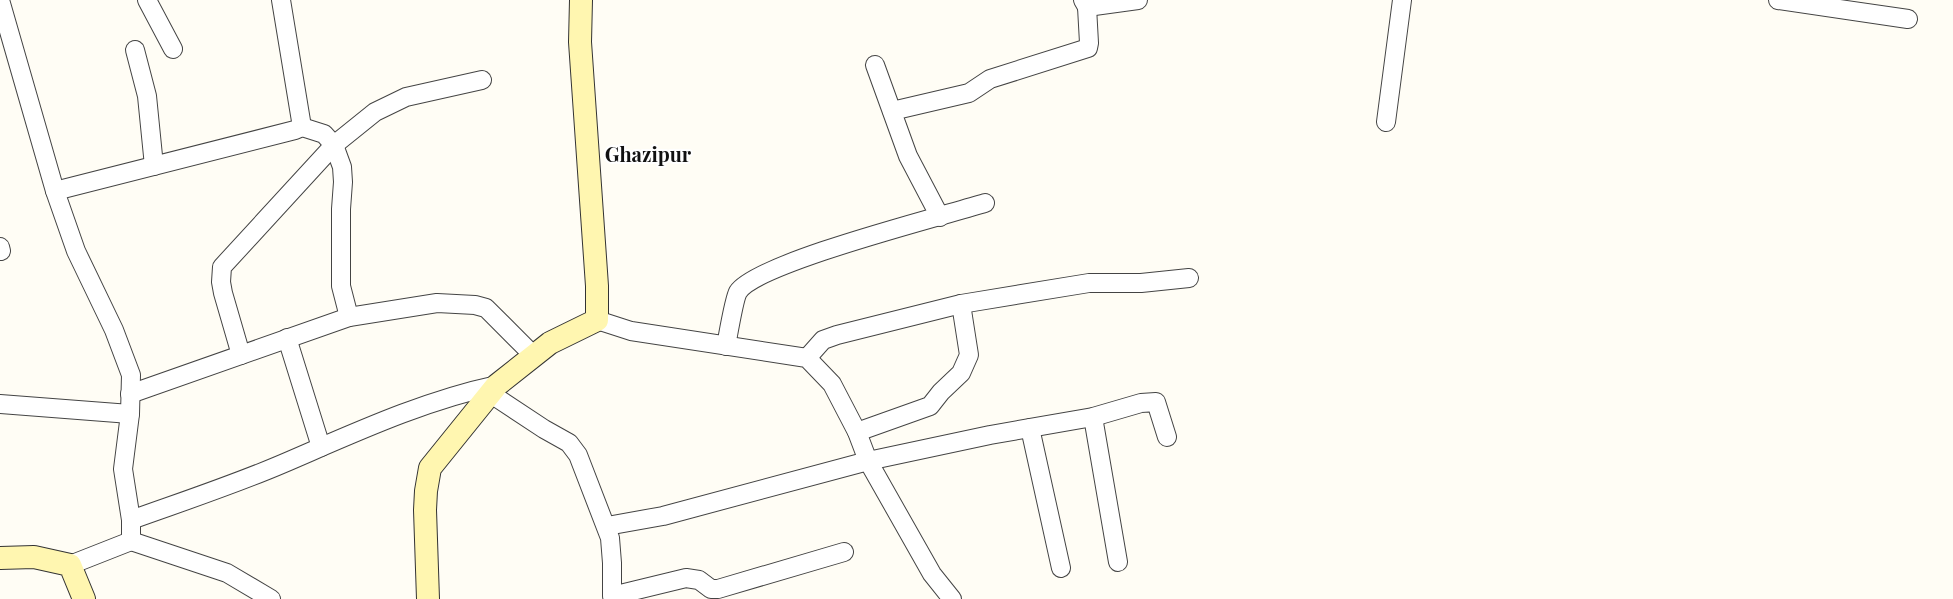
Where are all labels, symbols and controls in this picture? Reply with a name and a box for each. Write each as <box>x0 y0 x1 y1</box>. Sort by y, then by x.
district label: Ghazipur <box>605 140 692 167</box>

